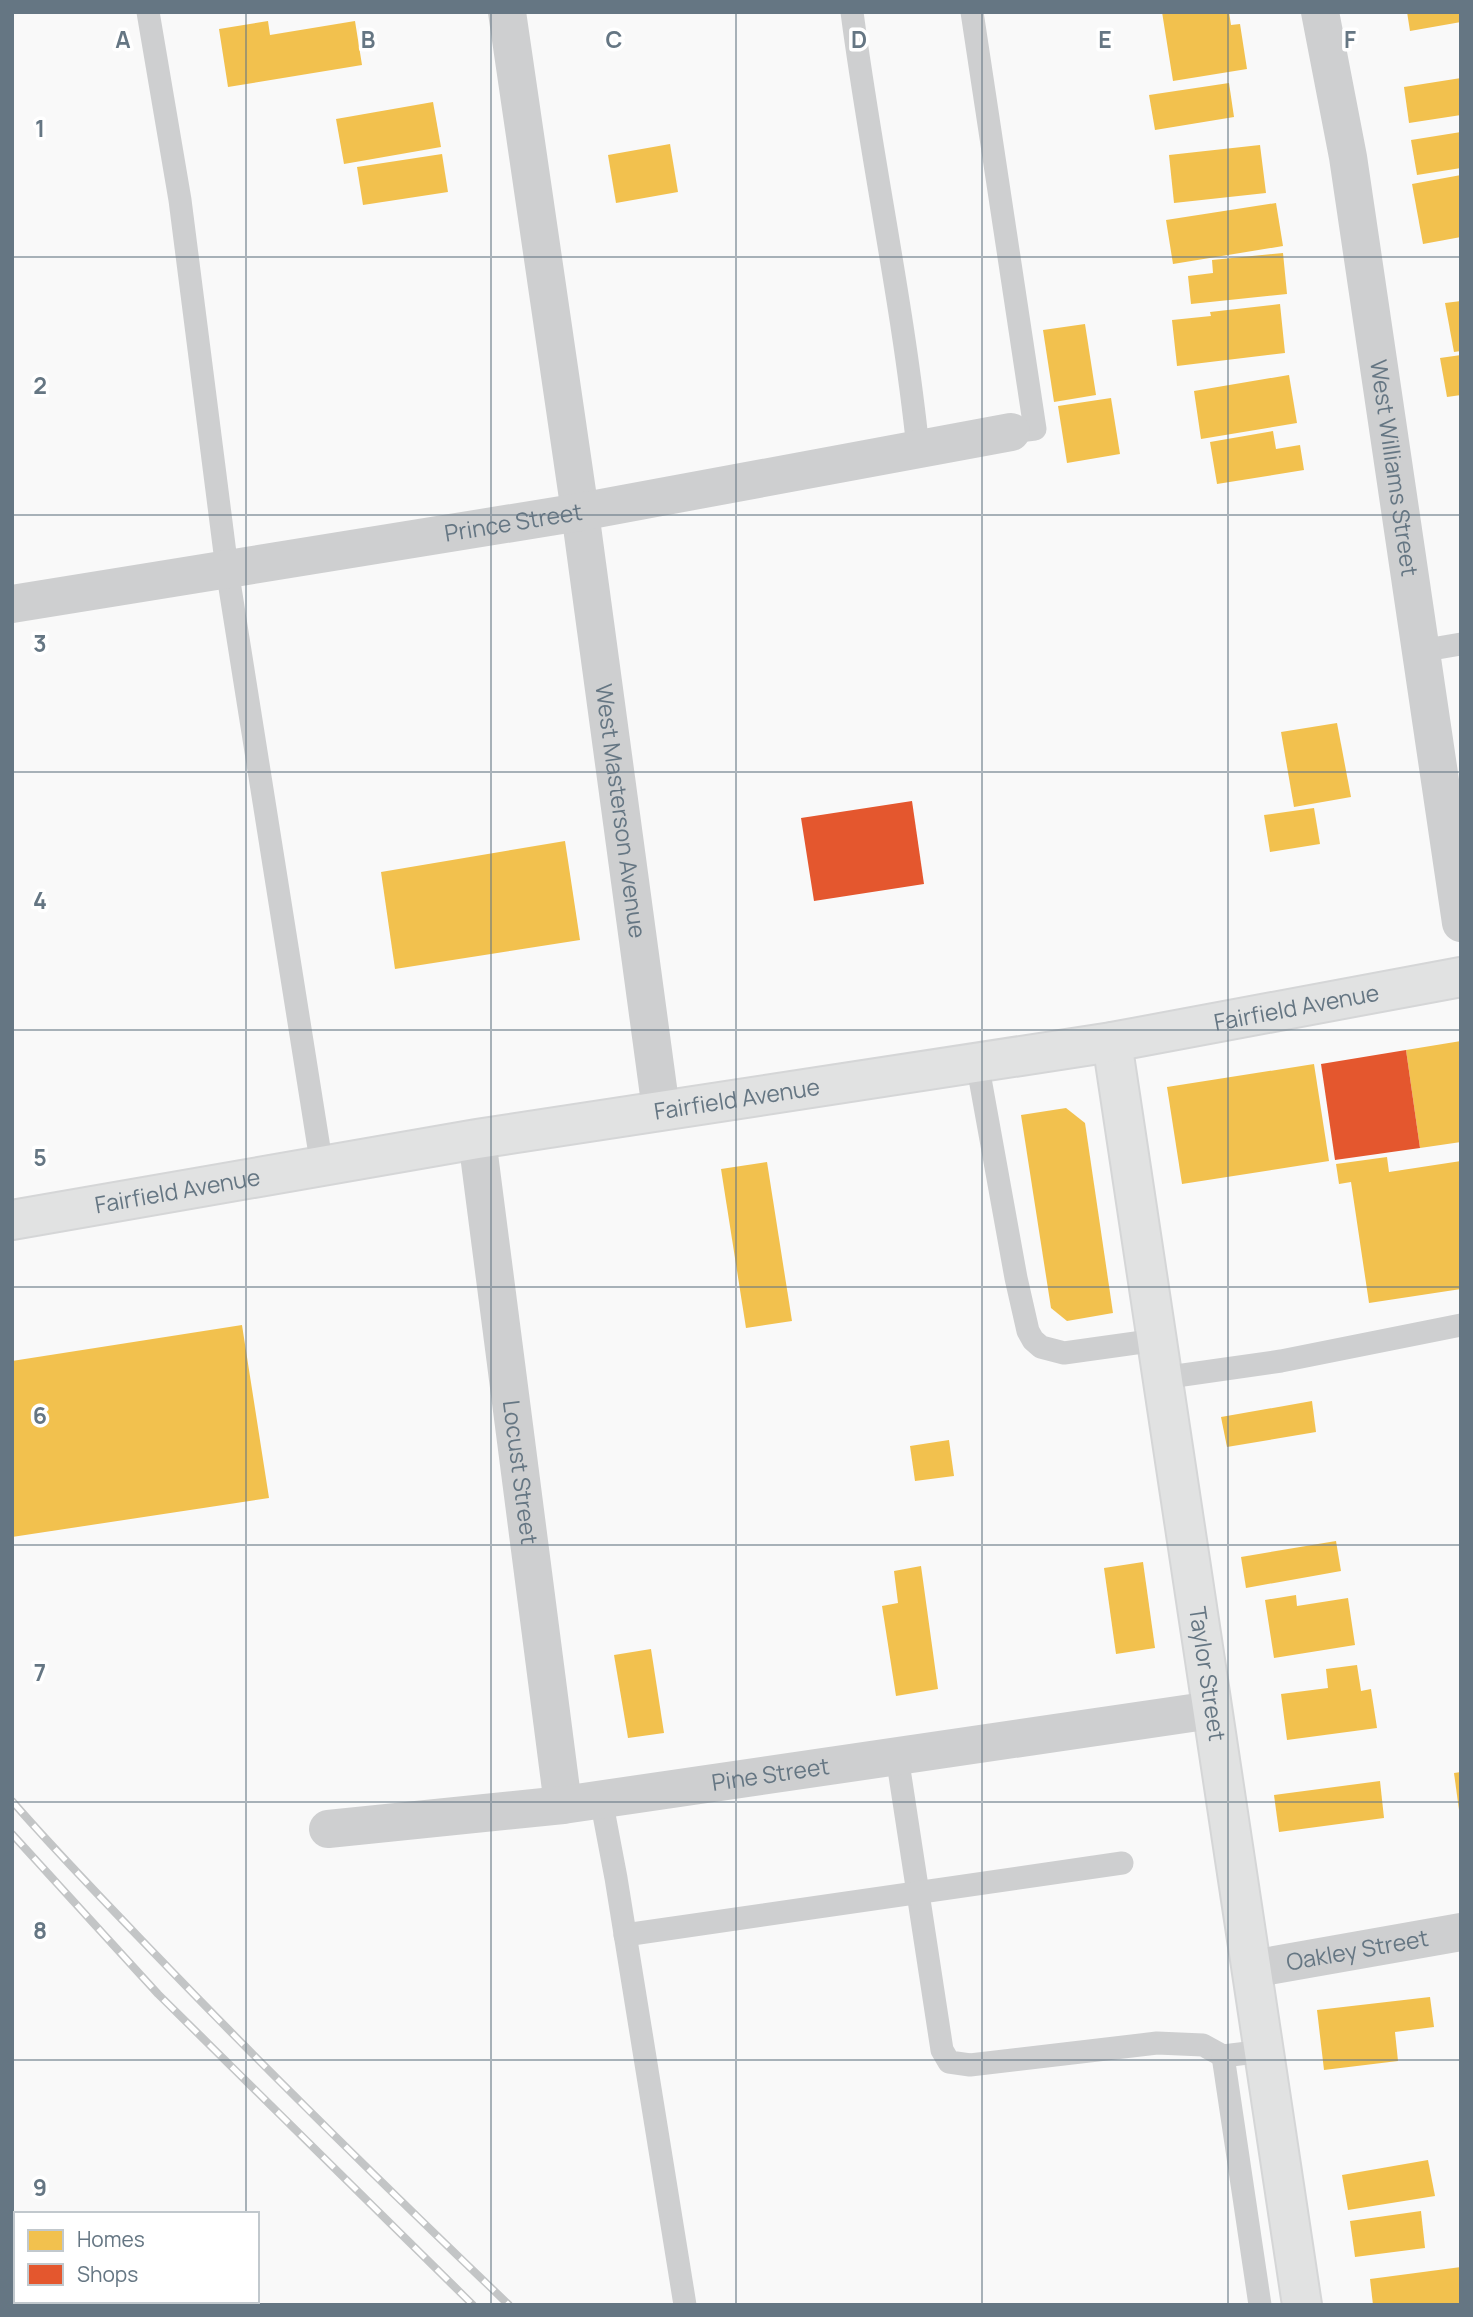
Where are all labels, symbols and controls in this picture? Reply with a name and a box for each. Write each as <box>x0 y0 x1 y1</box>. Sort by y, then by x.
text: A <box>115 23 131 55</box>
text: B <box>361 23 375 55</box>
text: C <box>606 23 623 55</box>
text: D <box>851 23 867 55</box>
text: E <box>1098 23 1112 55</box>
text: F <box>1344 23 1356 55</box>
text: 1 <box>35 112 45 144</box>
street label: West Williams Street <box>1363 357 1427 578</box>
text: 2 <box>33 369 47 401</box>
street label: Prince Street <box>442 495 585 549</box>
text: 3 <box>33 627 47 659</box>
street label: West Masterson Avenue <box>588 682 655 940</box>
text: 4 <box>33 884 47 916</box>
street label: Fairfield Avenue <box>1211 976 1381 1038</box>
street label: Fairfield Avenue <box>652 1070 822 1127</box>
text: 5 <box>33 1141 47 1173</box>
street label: Fairfield Avenue <box>92 1160 263 1220</box>
street label: Locust Street <box>496 1398 546 1546</box>
text: 6 <box>33 1399 47 1431</box>
street label: Taylor Street <box>1182 1604 1234 1743</box>
text: 7 <box>34 1656 46 1688</box>
street label: Pine Street <box>709 1749 831 1798</box>
text: 8 <box>33 1914 47 1946</box>
street label: Oakley Street <box>1284 1921 1431 1978</box>
text: 9 <box>33 2171 47 2203</box>
legend <box>14 2212 259 2303</box>
text: Homes <box>77 2225 145 2253</box>
text: Shops <box>77 2260 138 2288</box>

